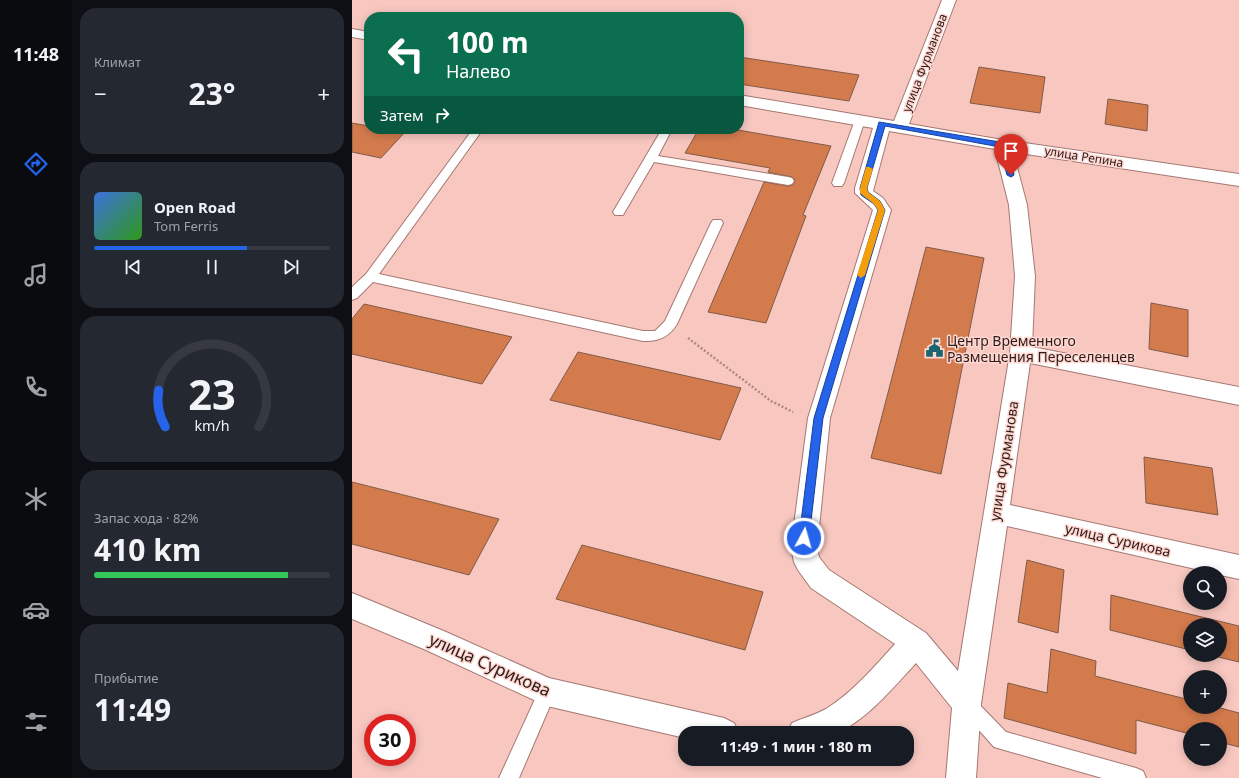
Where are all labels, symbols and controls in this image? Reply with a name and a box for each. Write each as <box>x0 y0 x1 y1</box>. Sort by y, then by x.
street label: улица Фурманова <box>898 11 951 115</box>
text: 100 m <box>446 23 529 61</box>
icon: left <box>380 28 432 80</box>
text: 11:48 <box>13 42 59 66</box>
text: Климат <box>94 53 141 71</box>
text: Налево <box>446 59 511 83</box>
text: 23° <box>188 73 236 114</box>
text: − <box>94 78 107 108</box>
text: + <box>317 78 330 108</box>
icon: right <box>431 104 453 126</box>
text: Затем <box>380 105 423 125</box>
pin <box>994 134 1028 175</box>
icon: arrive <box>1000 140 1022 162</box>
street label: улица Репина <box>1043 142 1125 171</box>
icon: directions <box>22 150 50 178</box>
text: Open Road <box>154 197 236 217</box>
text: Tom Ferris <box>154 217 218 235</box>
icon: previous <box>122 256 144 278</box>
icon: pause <box>201 256 223 278</box>
icon: next <box>280 256 302 278</box>
icon: music <box>22 261 50 289</box>
place label: Центр Временного Размещения Переселенцев <box>947 331 1135 366</box>
public building icon: Центр Временного Размещения Переселенцев <box>924 339 944 359</box>
text: 23 <box>188 366 236 422</box>
icon: phone <box>22 373 50 401</box>
street label: улица Фурманова <box>985 399 1022 522</box>
text: km/h <box>194 416 230 435</box>
icon: climate <box>22 485 50 513</box>
text: Запас хода · 82% <box>94 509 199 527</box>
position arrow <box>783 517 825 559</box>
street label: улица Сурикова <box>1063 518 1173 561</box>
text: 410 km <box>94 529 201 570</box>
map controls <box>1183 566 1227 766</box>
button: search <box>1183 566 1227 610</box>
icon: car <box>22 596 50 624</box>
button: layers <box>1183 618 1227 662</box>
street label: улица Сурикова <box>426 627 555 702</box>
text: Прибытие <box>94 669 158 687</box>
button: + <box>1183 670 1227 714</box>
text: 11:49 <box>94 689 171 730</box>
icon: filters <box>22 708 50 736</box>
speed limit sign: 30 <box>364 714 416 766</box>
button: − <box>1183 722 1227 766</box>
text: 11:49 · 1 мин · 180 m <box>720 736 872 756</box>

